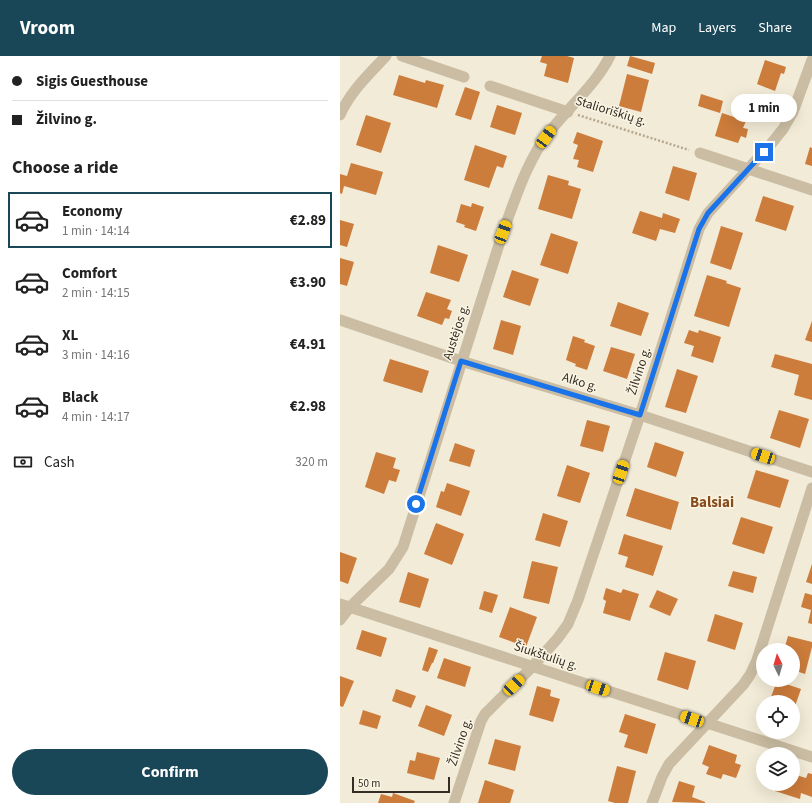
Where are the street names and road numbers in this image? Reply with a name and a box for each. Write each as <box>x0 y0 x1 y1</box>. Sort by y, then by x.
street label: Stalioriškių g. <box>573 92 649 130</box>
street label: Austėjos g. <box>438 302 474 362</box>
street label: Žilvino g. <box>623 345 655 397</box>
street label: Alko g. <box>560 368 600 396</box>
street label: Šiukštulių g. <box>512 637 580 675</box>
street label: Žilvino g. <box>443 716 477 768</box>

